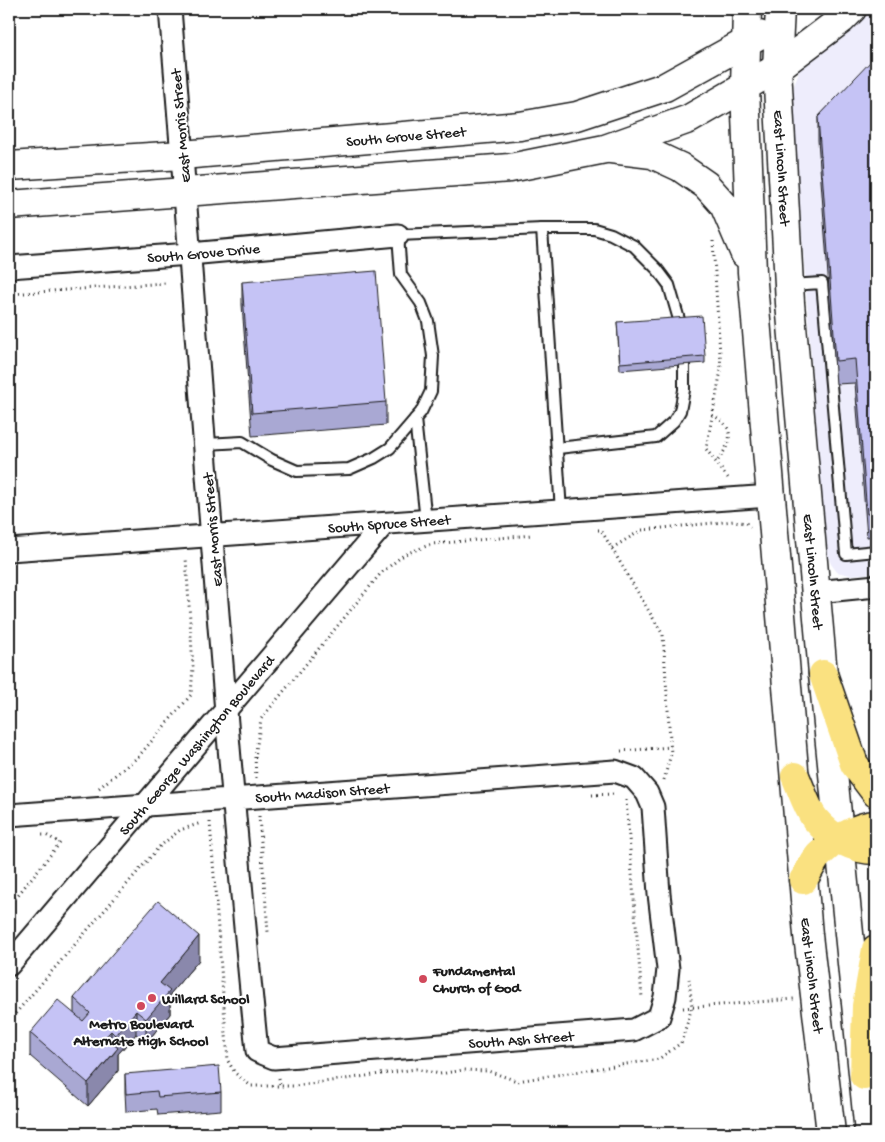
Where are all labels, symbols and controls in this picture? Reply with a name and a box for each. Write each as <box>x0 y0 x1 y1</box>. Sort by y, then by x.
street label: East Morris Street <box>168 66 196 183</box>
street label: East Lincoln Street <box>768 110 793 228</box>
street label: South Grove Street <box>345 124 468 152</box>
street label: South Grove Drive <box>147 241 261 268</box>
street label: East Morris Street <box>200 470 228 587</box>
street label: South Spruce Street <box>327 512 453 538</box>
street label: East Lincoln Street <box>798 513 826 632</box>
street label: South George Washington Boulevard <box>116 652 280 840</box>
street label: South Madison Street <box>255 780 392 808</box>
street label: East Lincoln Street <box>796 917 827 1036</box>
place label: Fundamental Church of God <box>432 963 522 998</box>
marker: Fundamental Church of God <box>417 973 429 985</box>
place label: Willard School <box>161 991 250 1009</box>
marker: Willard School <box>146 992 158 1004</box>
marker: Metro Boulevard Alternate High School <box>135 1000 147 1012</box>
place label: Metro Boulevard Alternate High School <box>72 1016 209 1051</box>
street label: South Ash Street <box>468 1028 576 1054</box>

